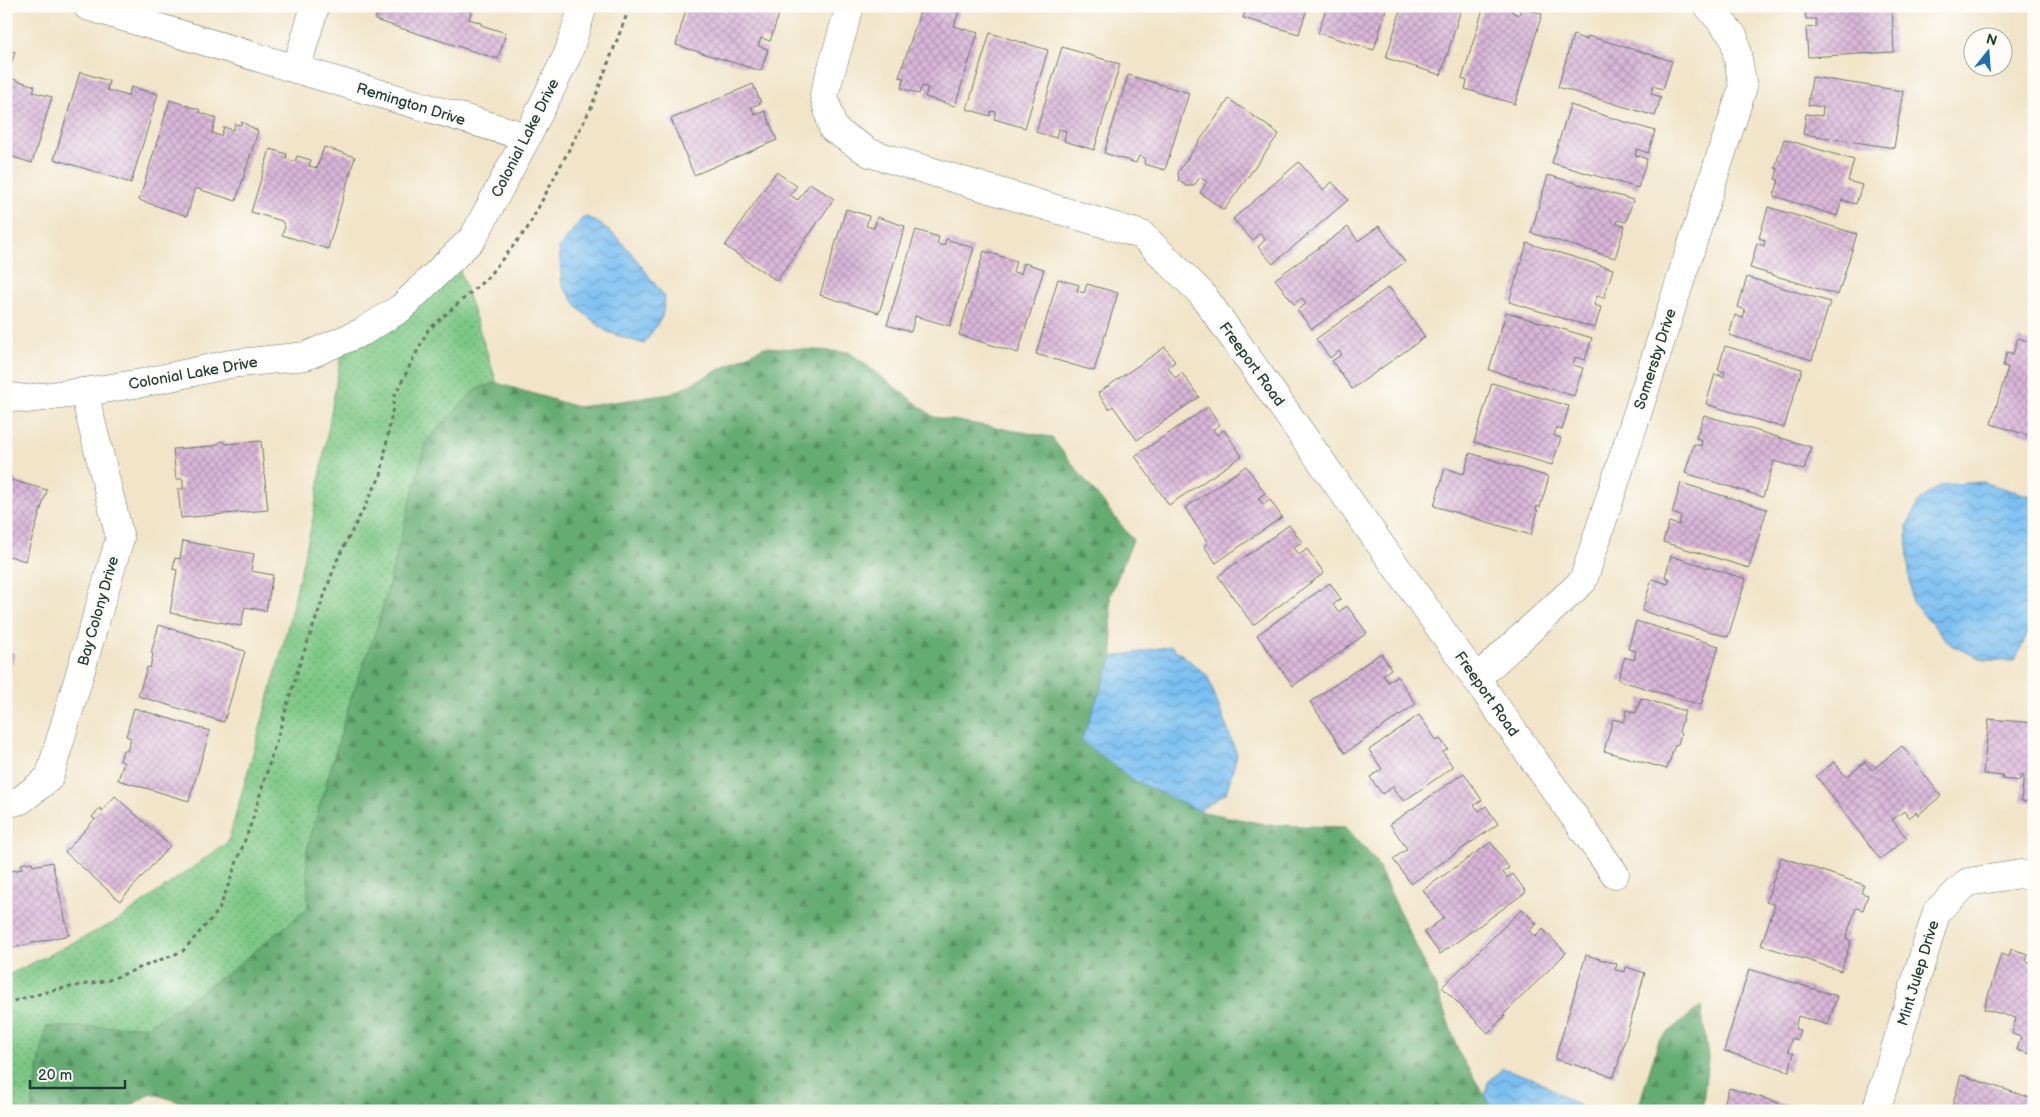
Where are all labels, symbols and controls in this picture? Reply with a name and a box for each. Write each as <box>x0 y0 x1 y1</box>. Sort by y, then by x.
north arrow <box>1962 28 2012 78</box>
text: N <box>1984 30 1999 50</box>
street label: Colonial Lake Drive <box>487 76 564 201</box>
street label: Remington Drive <box>354 79 468 130</box>
street label: Somersby Drive <box>1630 306 1681 412</box>
street label: Freeport Road <box>1215 318 1289 410</box>
street label: Colonial Lake Drive <box>127 353 259 394</box>
street label: Bay Colony Drive <box>74 554 123 668</box>
street label: Freeport Road <box>1450 648 1523 741</box>
street label: Mint Julep Drive <box>1893 918 1944 1028</box>
scale bar <box>30 1057 125 1089</box>
text: 20 m <box>38 1066 72 1085</box>

